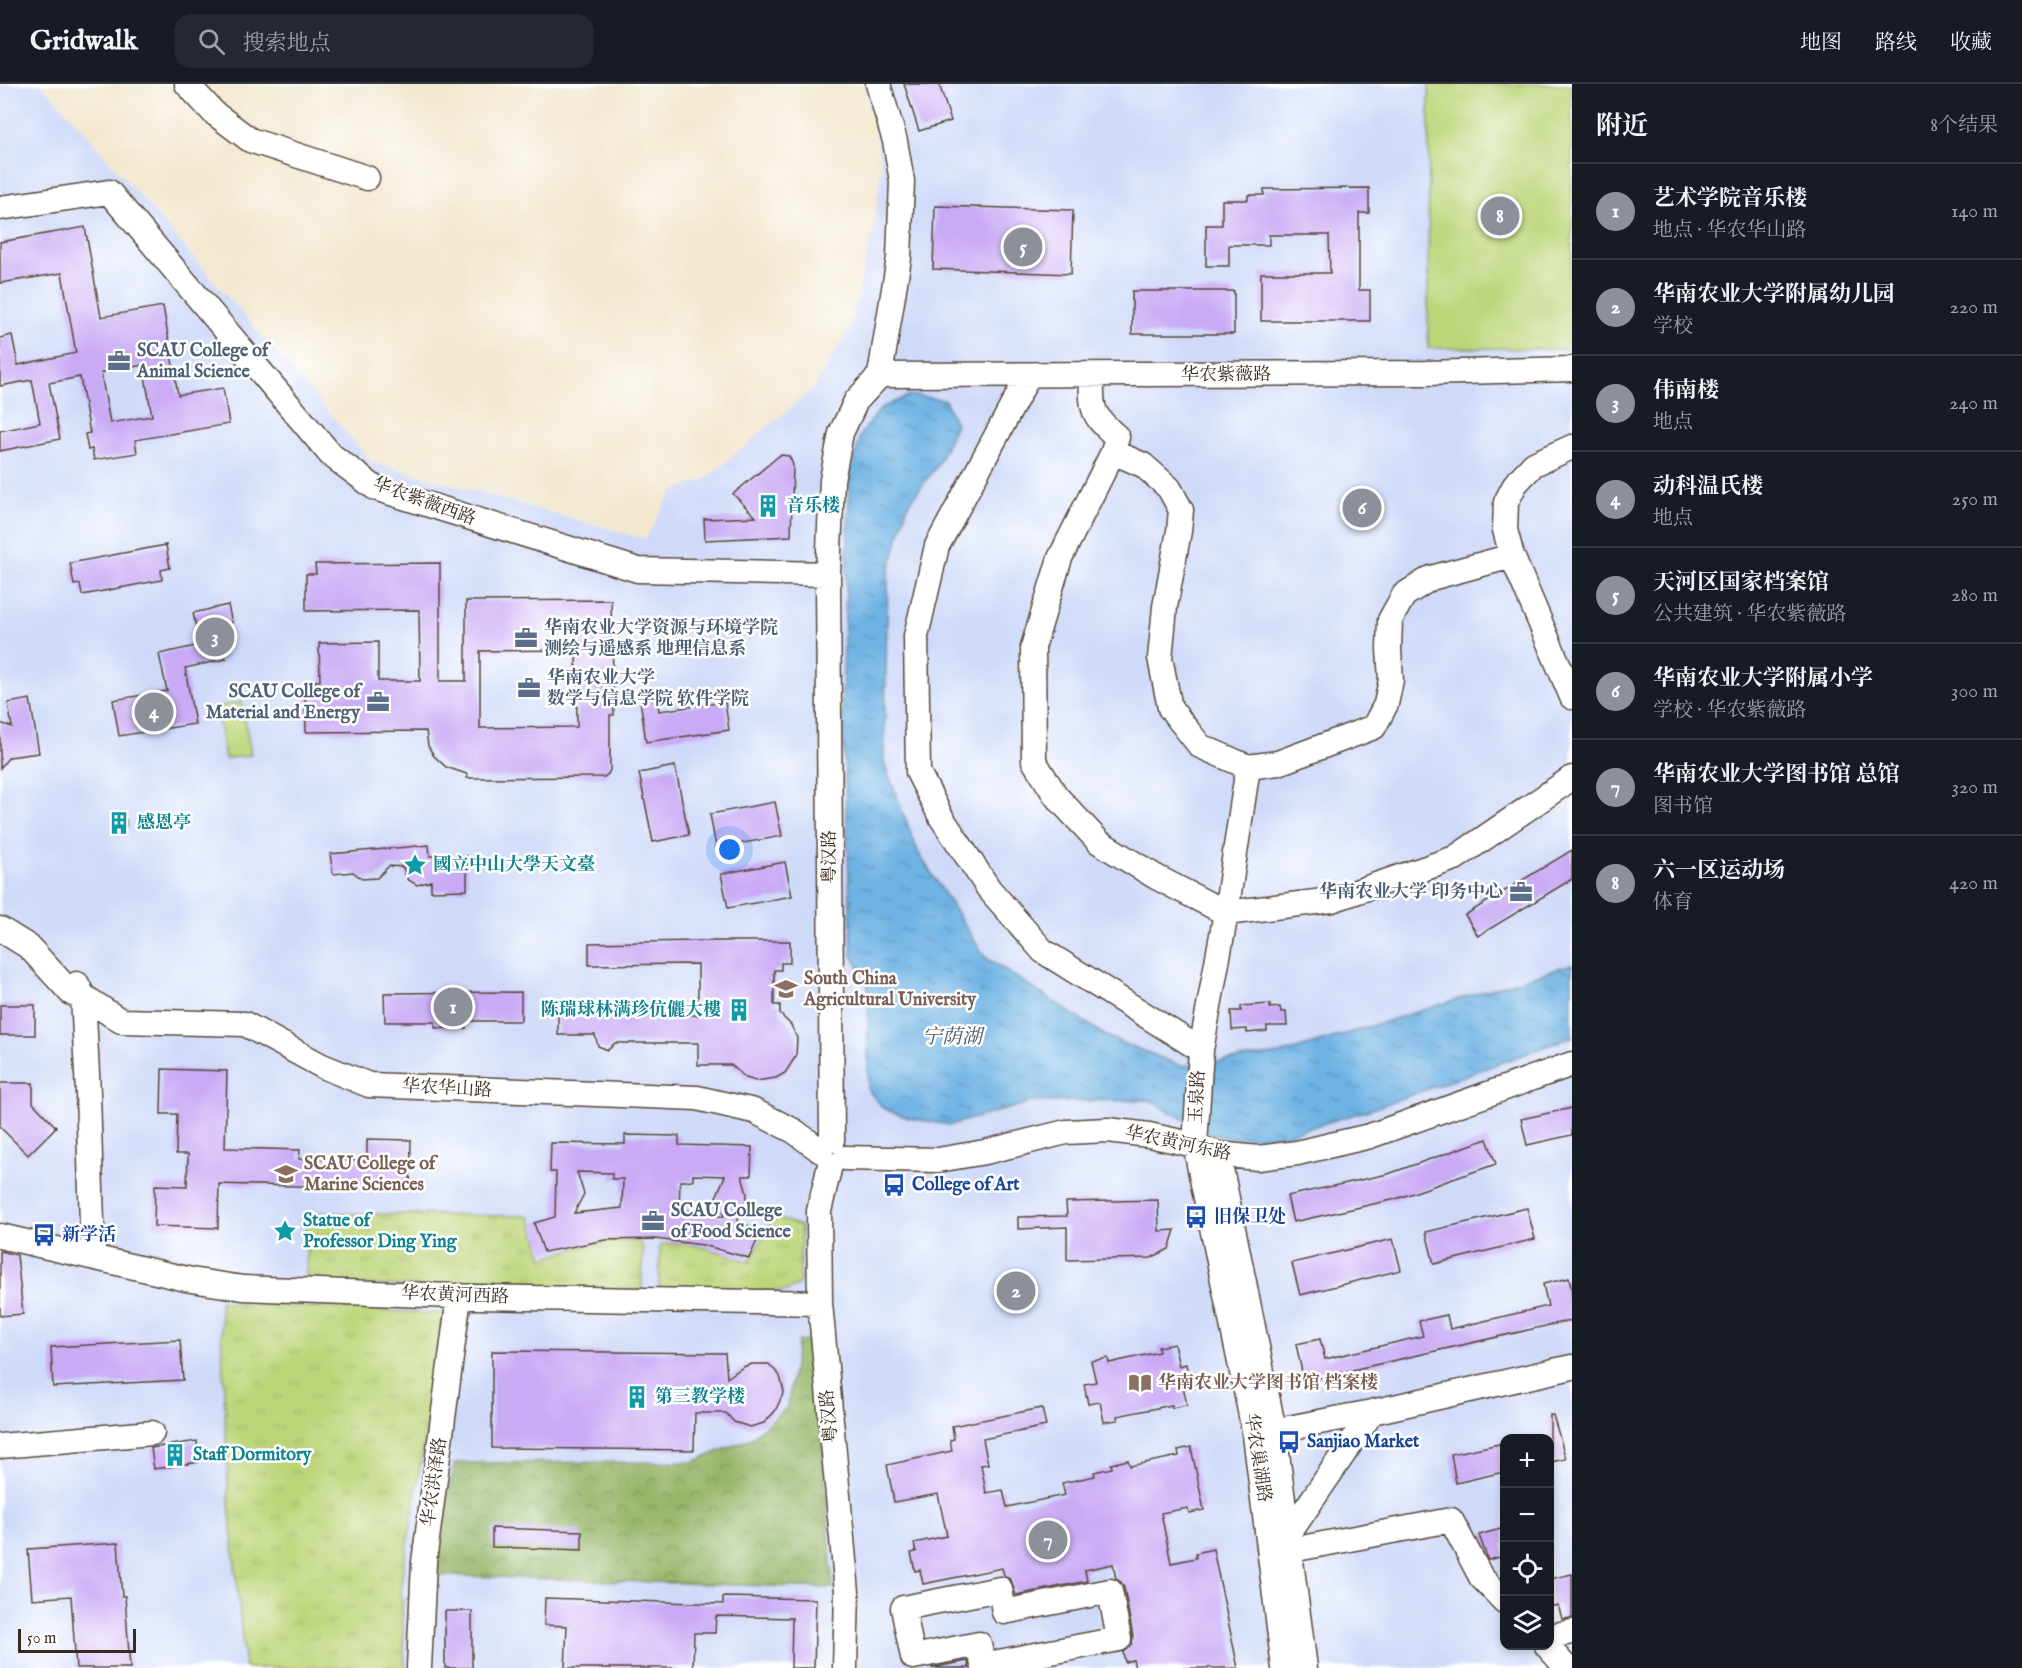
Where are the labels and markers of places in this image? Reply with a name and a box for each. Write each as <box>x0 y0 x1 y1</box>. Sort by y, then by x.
pin: 8 <box>1480 194 1520 238</box>
pin: 5 <box>1004 224 1042 270</box>
place label: SCAU College of Animal Science <box>136 340 272 384</box>
office icon: SCAU College of Animal Science <box>106 348 132 374</box>
pin: 6 <box>1342 486 1382 530</box>
building icon: 音乐楼 <box>755 493 781 519</box>
place label: 音乐楼 <box>786 495 840 518</box>
pin: 3 <box>196 614 234 660</box>
place label: 华南农业大学资源与环境学院 测绘与遥感系 地理信息系 <box>544 617 778 661</box>
office icon: 华南农业大学资源与环境学院 测绘与遥感系 地理信息系 <box>513 625 539 651</box>
place label: 华南农业大学 数学与信息学院 软件学院 <box>547 667 749 711</box>
office icon: 华南农业大学 数学与信息学院 软件学院 <box>516 675 542 701</box>
place label: SCAU College of Material and Energy <box>206 681 363 725</box>
office icon: SCAU College of Material and Energy <box>365 689 391 715</box>
pin: 4 <box>134 690 174 734</box>
building icon: 感恩亭 <box>106 810 132 836</box>
place label: 感恩亭 <box>137 812 191 835</box>
place icon: 國立中山大學天文臺 <box>402 852 428 878</box>
place label: 國立中山大學天文臺 <box>433 854 595 877</box>
office icon: 华南农业大学 印务中心 <box>1508 879 1534 905</box>
place label: 华南农业大学 印务中心 <box>1319 881 1503 904</box>
place label: South China Agricultural University <box>803 968 977 1012</box>
school or university icon: South China Agricultural University <box>773 976 799 1002</box>
pin: 1 <box>434 984 472 1030</box>
building icon: 陈瑞球林满珍伉儷大樓 <box>726 997 752 1023</box>
place label: 陈瑞球林满珍伉儷大樓 <box>541 999 721 1022</box>
place label: SCAU College of Marine Sciences <box>304 1153 439 1197</box>
school or university icon: SCAU College of Marine Sciences <box>273 1161 299 1187</box>
bus stop icon: College of Art <box>881 1172 907 1198</box>
place label: College of Art <box>912 1174 1020 1197</box>
place label: SCAU College of Food Science <box>671 1200 792 1244</box>
bus stop icon: 旧保卫处 <box>1183 1204 1209 1230</box>
place label: 旧保卫处 <box>1214 1206 1286 1229</box>
office icon: SCAU College of Food Science <box>640 1208 666 1234</box>
place label: Statue of Professor Ding Ying <box>303 1210 458 1254</box>
place icon: Statue of Professor Ding Ying <box>272 1218 298 1244</box>
bus stop icon: 新学活 <box>31 1222 57 1248</box>
place label: 新学活 <box>62 1224 116 1247</box>
pin: 2 <box>996 1268 1036 1314</box>
library icon: 华南农业大学图书馆 档案楼 <box>1127 1370 1153 1396</box>
place label: 华南农业大学图书馆 档案楼 <box>1158 1372 1378 1395</box>
building icon: 第三教学楼 <box>624 1384 650 1410</box>
place label: 第三教学楼 <box>655 1386 745 1409</box>
bus stop icon: Sanjiao Market <box>1276 1429 1302 1455</box>
place label: Sanjiao Market <box>1307 1431 1420 1454</box>
building icon: Staff Dormitory <box>162 1442 188 1468</box>
place label: Staff Dormitory <box>193 1444 313 1467</box>
pin: 7 <box>1028 1518 1068 1562</box>

